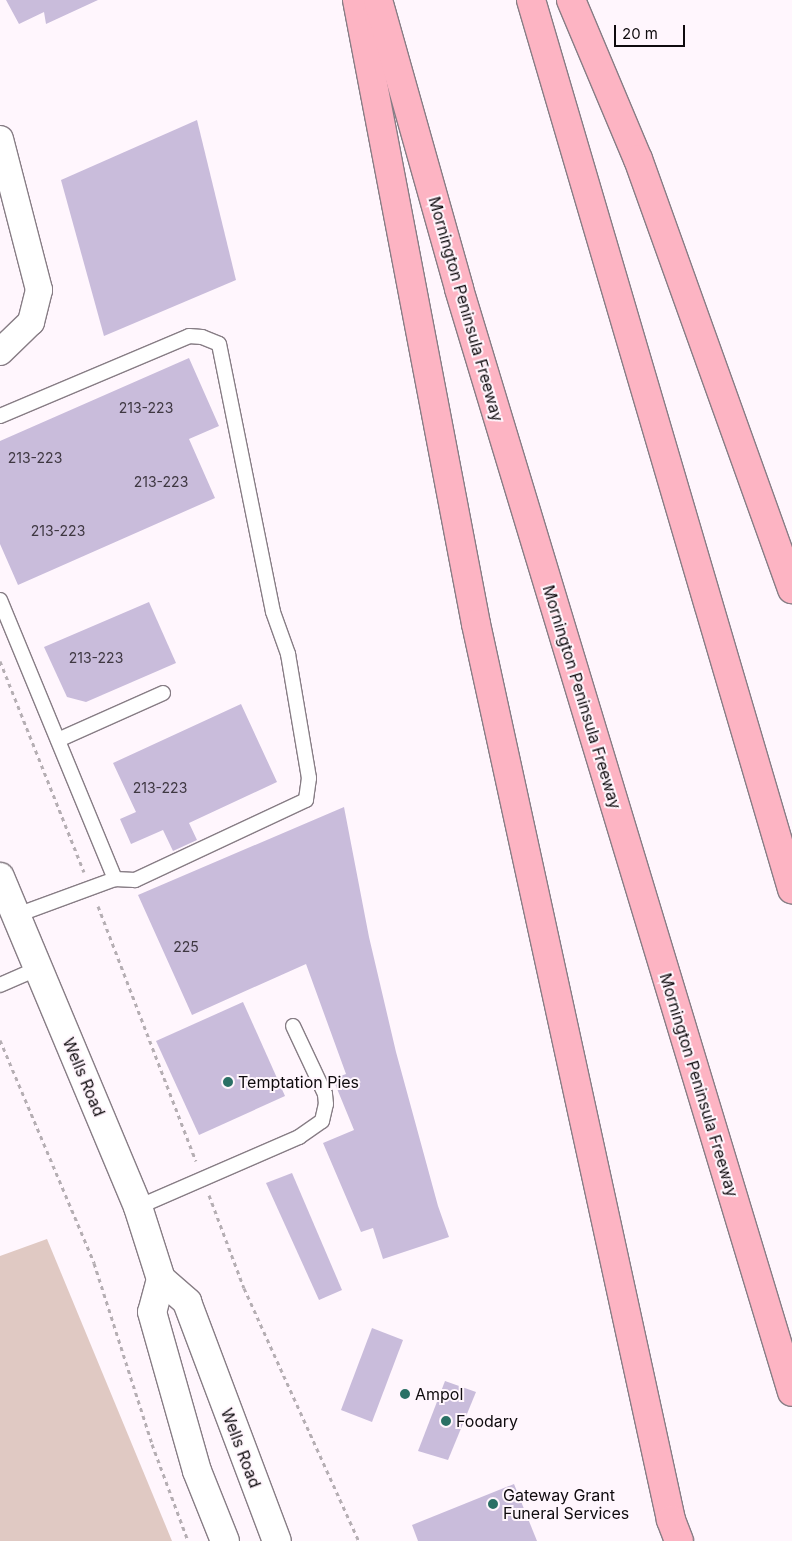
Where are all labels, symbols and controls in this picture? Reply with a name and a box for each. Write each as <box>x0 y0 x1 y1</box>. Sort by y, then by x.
scale bar <box>617 15 688 47</box>
text: 20 m <box>622 24 658 43</box>
street label: Mornington Peninsula Freeway <box>425 194 507 424</box>
house number: 213-223 <box>119 400 173 416</box>
house number: 213-223 <box>8 450 62 466</box>
house number: 213-223 <box>134 474 188 490</box>
house number: 213-223 <box>31 523 85 539</box>
street label: Mornington Peninsula Freeway <box>539 583 625 811</box>
house number: 213-223 <box>69 650 123 666</box>
house number: 213-223 <box>133 780 187 796</box>
house number: 225 <box>173 939 199 955</box>
street label: Mornington Peninsula Freeway <box>656 971 742 1199</box>
street label: Wells Road <box>59 1035 109 1119</box>
place label: Temptation Pies <box>238 1072 359 1092</box>
marker: Temptation Pies <box>222 1076 234 1088</box>
place label: Ampol <box>415 1384 463 1404</box>
marker: Ampol <box>399 1388 411 1400</box>
street label: Wells Road <box>217 1406 265 1490</box>
place label: Foodary <box>456 1411 518 1431</box>
marker: Foodary <box>440 1415 452 1427</box>
place label: Gateway Grant Funeral Services <box>503 1485 629 1523</box>
marker: Gateway Grant Funeral Services <box>487 1498 499 1510</box>

